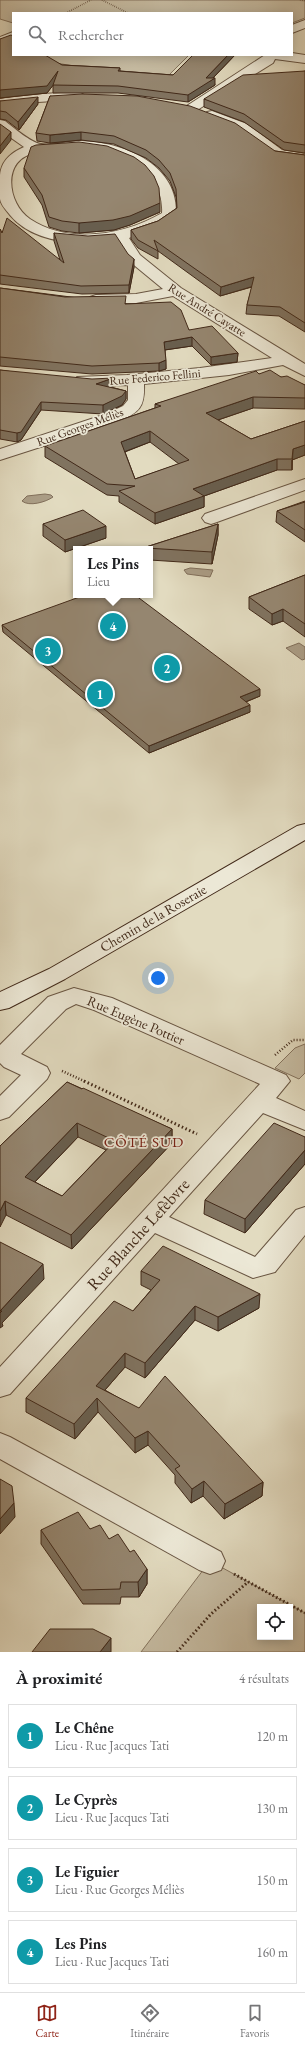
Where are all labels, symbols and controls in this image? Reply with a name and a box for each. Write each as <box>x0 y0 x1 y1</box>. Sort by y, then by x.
search box <box>12 12 293 56</box>
icon: search <box>26 23 48 45</box>
text: Rechercher <box>58 25 124 44</box>
street label: Rue André Cayatte <box>165 280 249 341</box>
street label: Rue Federico Fellini <box>109 365 201 389</box>
street label: Rue Georges Méliès <box>34 404 126 450</box>
popup <box>73 546 153 598</box>
text: Les Pins <box>87 554 139 573</box>
text: Lieu <box>87 573 110 590</box>
pin: 4 <box>100 611 126 641</box>
pin: 3 <box>35 636 61 666</box>
pin: 2 <box>154 653 180 683</box>
pin: 1 <box>87 679 113 709</box>
street label: Chemin de la Roseraie <box>96 880 210 956</box>
your location <box>148 968 168 988</box>
street label: Rue Eugène Pottier <box>84 991 188 1049</box>
district label: CÔTÉ SUD <box>104 1132 184 1151</box>
street label: Rue Blanche Lefèbvre <box>82 1173 194 1295</box>
map controls <box>257 1604 293 1640</box>
button: locate <box>257 1604 293 1640</box>
text: À proximité <box>16 1667 102 1689</box>
text: 4 résultats <box>239 1670 289 1687</box>
text: Le Chêne <box>55 1718 114 1737</box>
text: 1 <box>27 1728 33 1745</box>
text: 120 m <box>257 1728 288 1745</box>
text: Lieu · Rue Jacques Tati <box>55 1737 169 1754</box>
text: Le Cyprès <box>55 1790 117 1809</box>
text: 2 <box>27 1800 33 1817</box>
text: 130 m <box>257 1800 288 1817</box>
text: Lieu · Rue Jacques Tati <box>55 1809 169 1826</box>
text: Le Figuier <box>55 1862 119 1881</box>
text: 3 <box>27 1872 33 1889</box>
text: 150 m <box>257 1872 288 1889</box>
text: Lieu · Rue Georges Méliès <box>55 1881 184 1898</box>
text: Les Pins <box>55 1934 107 1953</box>
text: 4 <box>27 1944 33 1961</box>
text: 160 m <box>257 1944 288 1961</box>
text: Lieu · Rue Jacques Tati <box>55 1953 169 1970</box>
tab: Carte <box>36 2002 59 2040</box>
tab: Itinéraire <box>130 2002 169 2040</box>
tab: Favoris <box>240 2002 269 2040</box>

